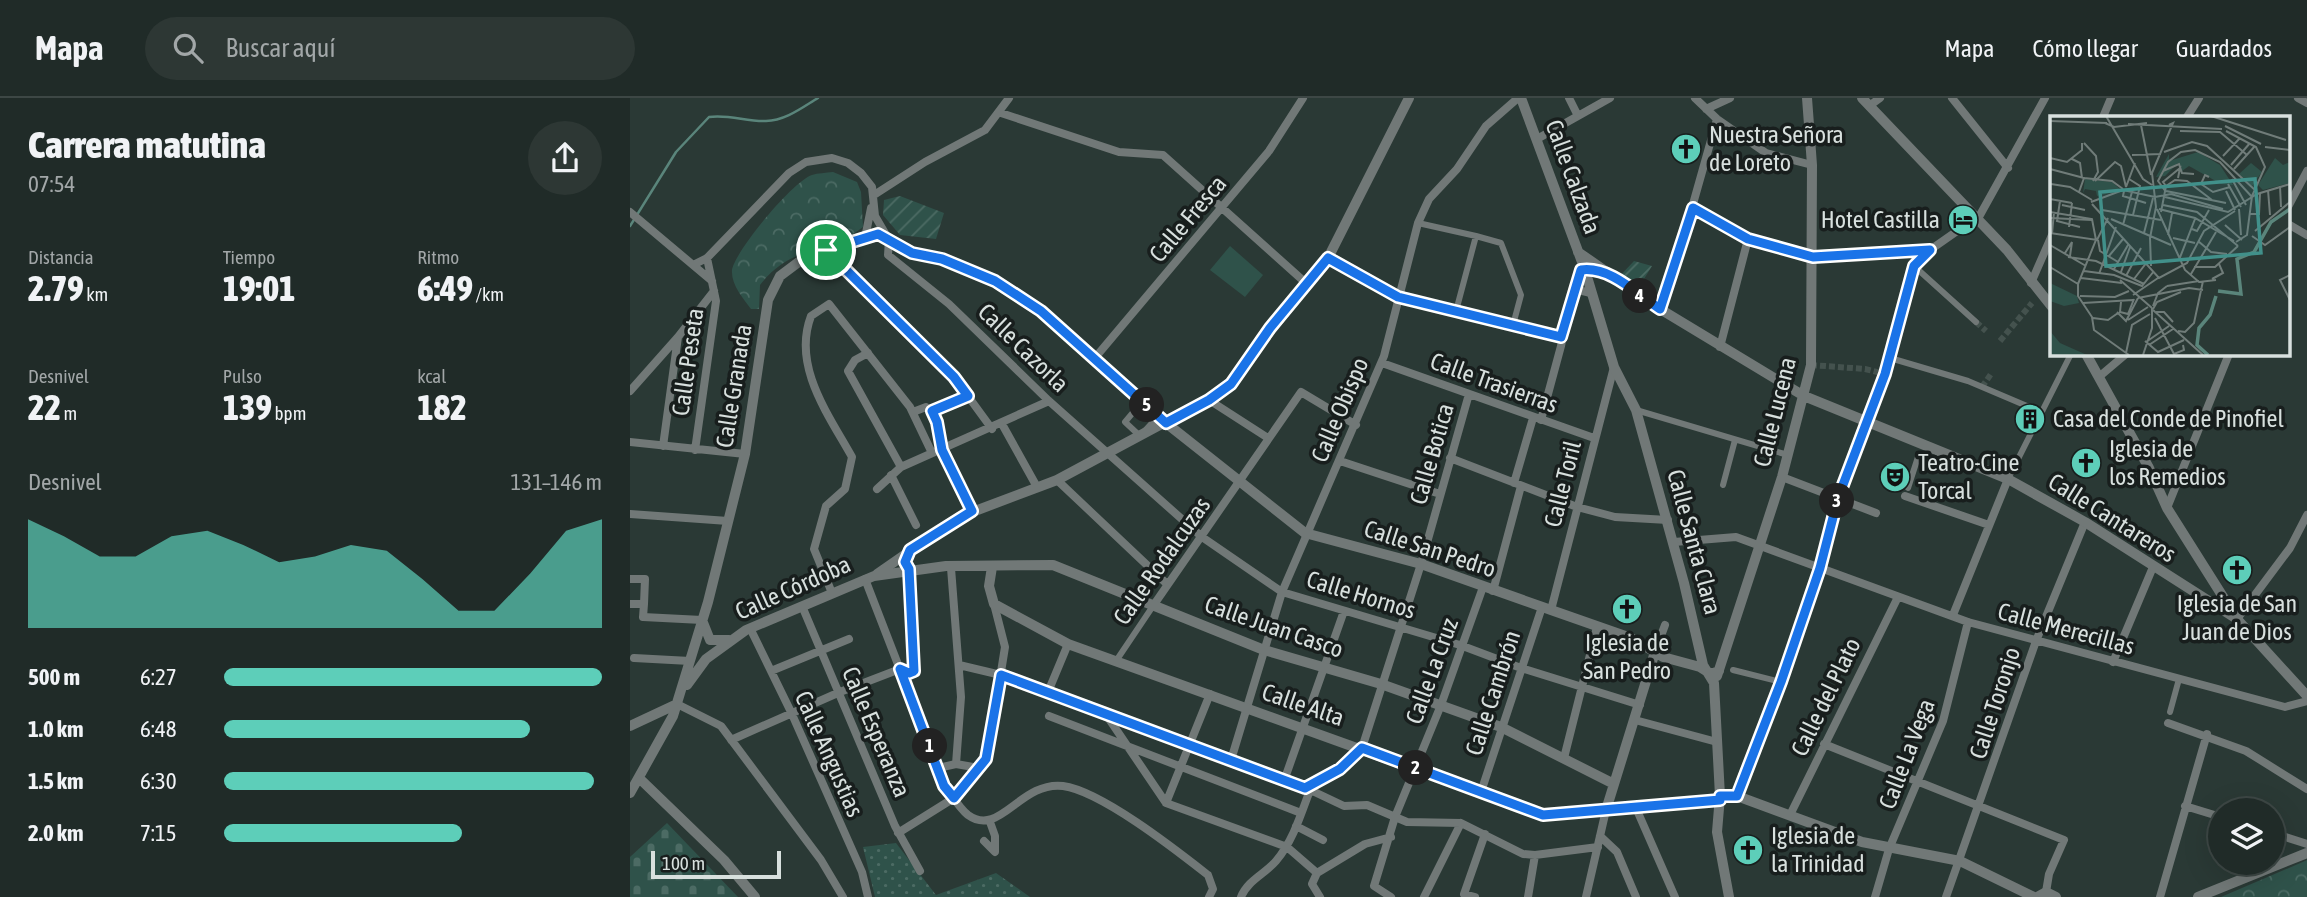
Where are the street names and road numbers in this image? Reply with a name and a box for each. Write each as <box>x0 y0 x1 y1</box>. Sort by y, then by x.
street label: Calle Calzada <box>1540 116 1607 237</box>
street label: Calle Fresca <box>1144 170 1231 267</box>
street label: Calle Cazorla <box>973 298 1074 397</box>
street label: Calle Peseta <box>667 306 708 418</box>
street label: Calle Granada <box>710 322 757 449</box>
street label: Calle Trasierras <box>1427 347 1562 418</box>
street label: Calle Obispo <box>1305 354 1374 466</box>
street label: Calle Lucena <box>1748 354 1801 470</box>
street label: Calle Botica <box>1404 400 1459 507</box>
street label: Calle Toril <box>1539 437 1586 530</box>
street label: Calle Santa Clara <box>1662 466 1727 617</box>
street label: Calle Cantareros <box>2044 468 2181 567</box>
street label: Calle Rodalcuzas <box>1108 492 1215 630</box>
street label: Calle San Pedro <box>1361 515 1499 583</box>
street label: Calle Córdoba <box>731 550 854 625</box>
street label: Calle Hornos <box>1303 565 1419 624</box>
street label: Calle Juan Casco <box>1201 590 1347 663</box>
street label: Calle Merecillas <box>1995 597 2137 660</box>
street label: Calle La Cruz <box>1400 614 1463 727</box>
street label: Calle Cambrón <box>1460 627 1525 758</box>
street label: Calle del Plato <box>1785 633 1866 760</box>
street label: Calle Toronjo <box>1964 644 2025 762</box>
street label: Calle Esperanza <box>837 663 916 801</box>
street label: Calle Alta <box>1259 678 1348 731</box>
street label: Calle Angustias <box>790 687 869 821</box>
street label: Calle La Vega <box>1873 695 1940 812</box>

